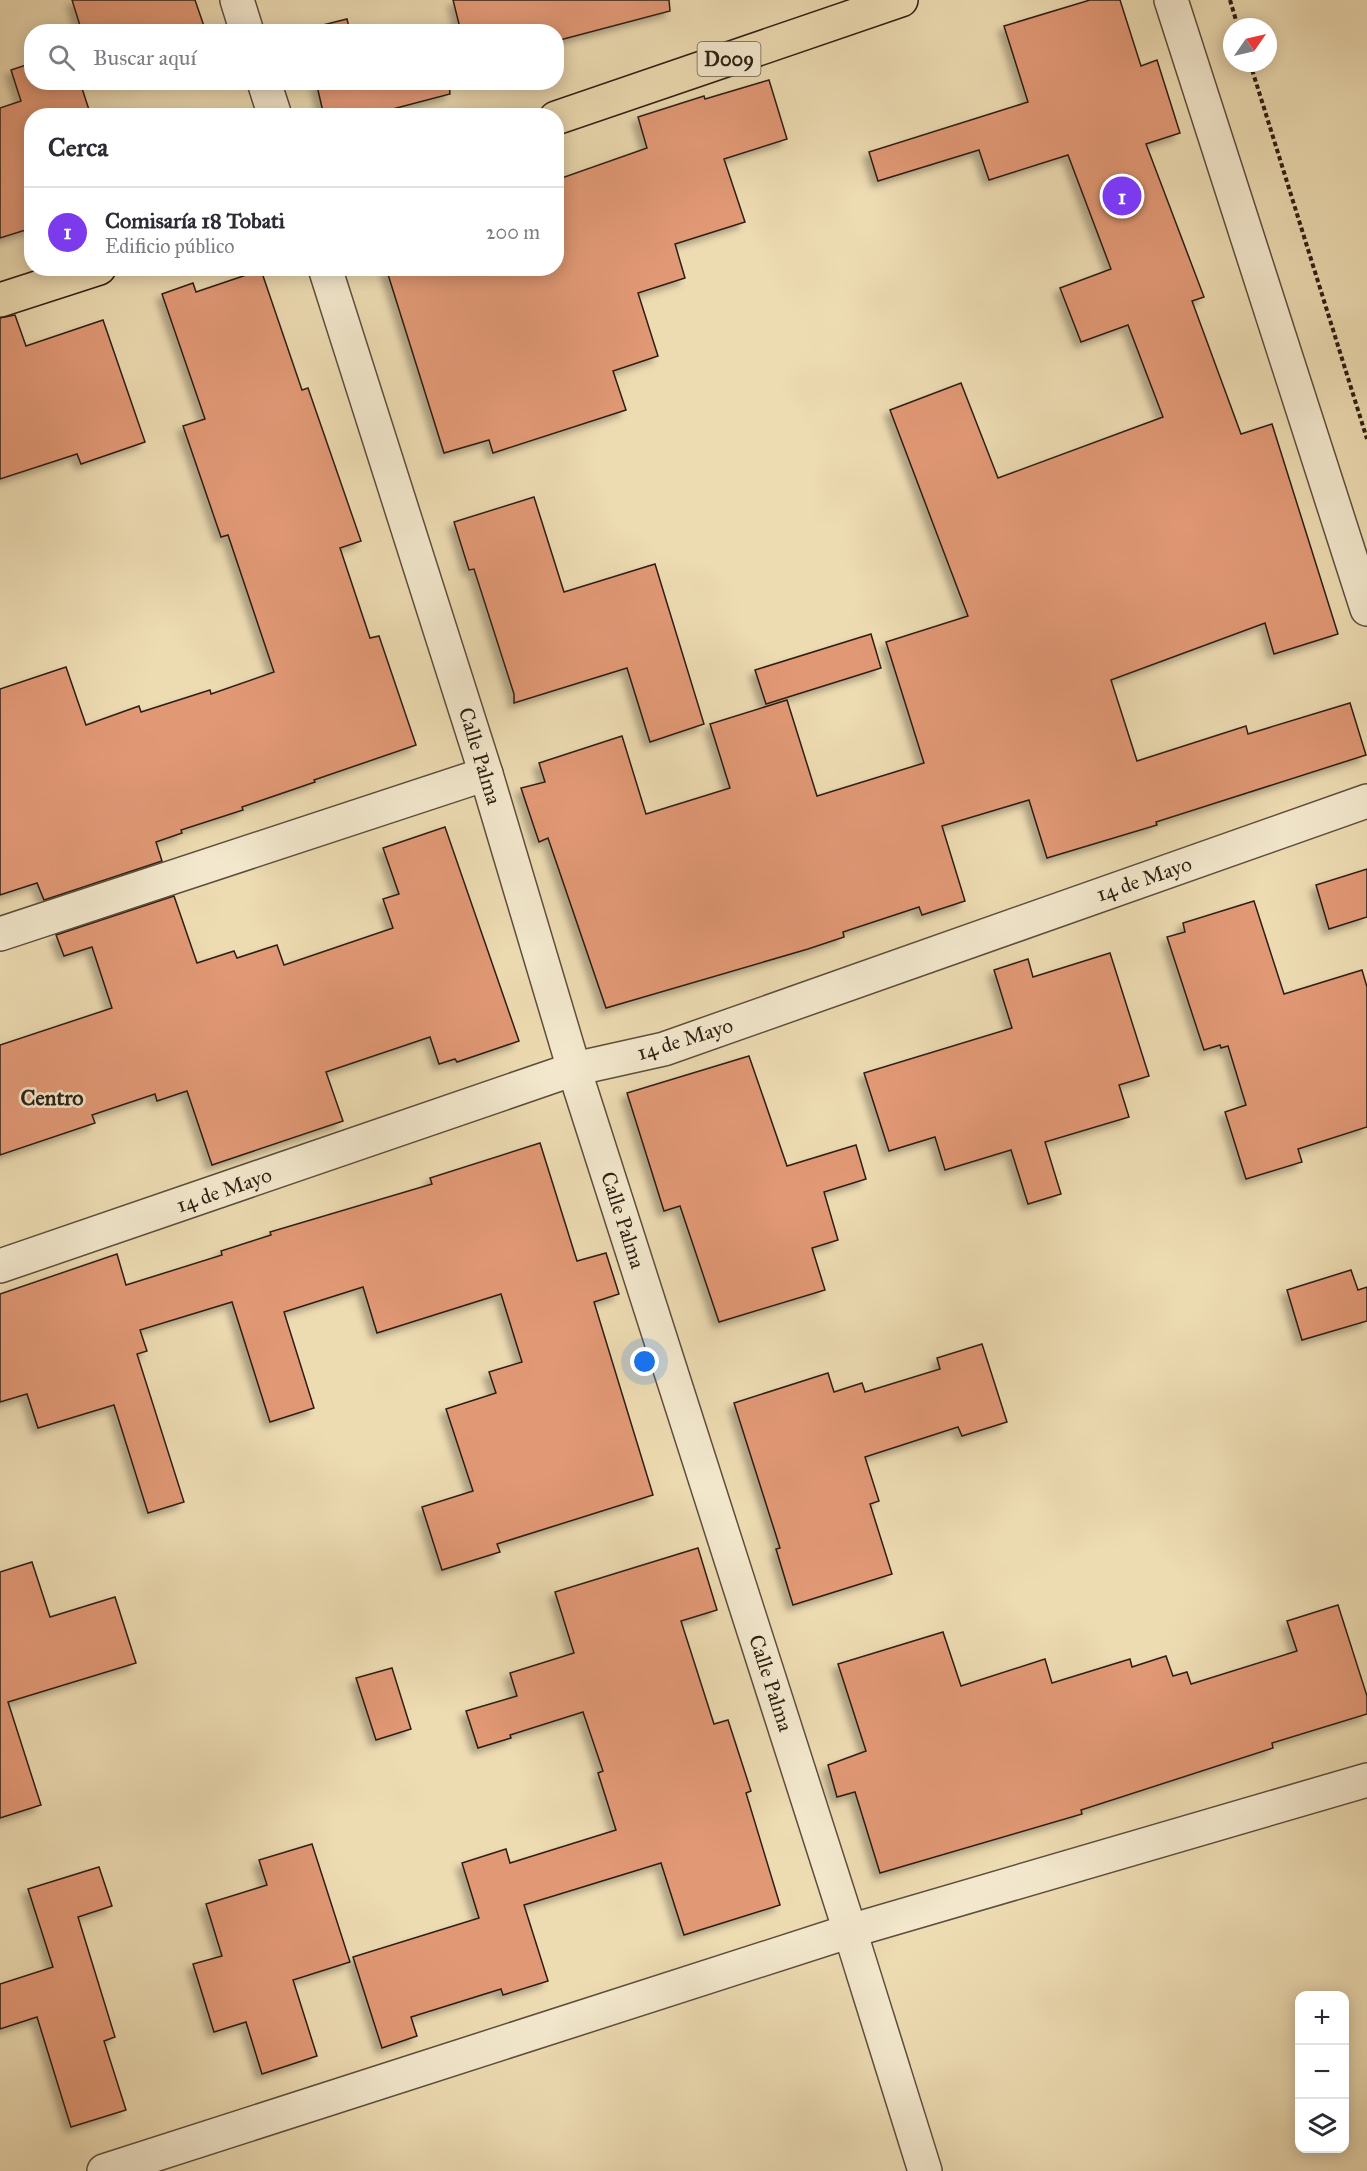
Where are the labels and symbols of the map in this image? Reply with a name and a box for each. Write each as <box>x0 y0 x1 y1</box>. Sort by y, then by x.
north arrow <box>1223 18 1277 72</box>
road number: D009 <box>698 42 760 76</box>
pin: 1 <box>1102 174 1142 218</box>
street label: Calle Palma <box>453 704 507 808</box>
street label: 14 de Mayo <box>1093 851 1195 907</box>
street label: 14 de Mayo <box>634 1012 736 1066</box>
district label: Centro <box>20 1084 84 1111</box>
street label: 14 de Mayo <box>173 1162 275 1218</box>
street label: Calle Palma <box>595 1168 651 1272</box>
your location <box>630 1347 659 1376</box>
street label: Calle Palma <box>743 1631 799 1735</box>

